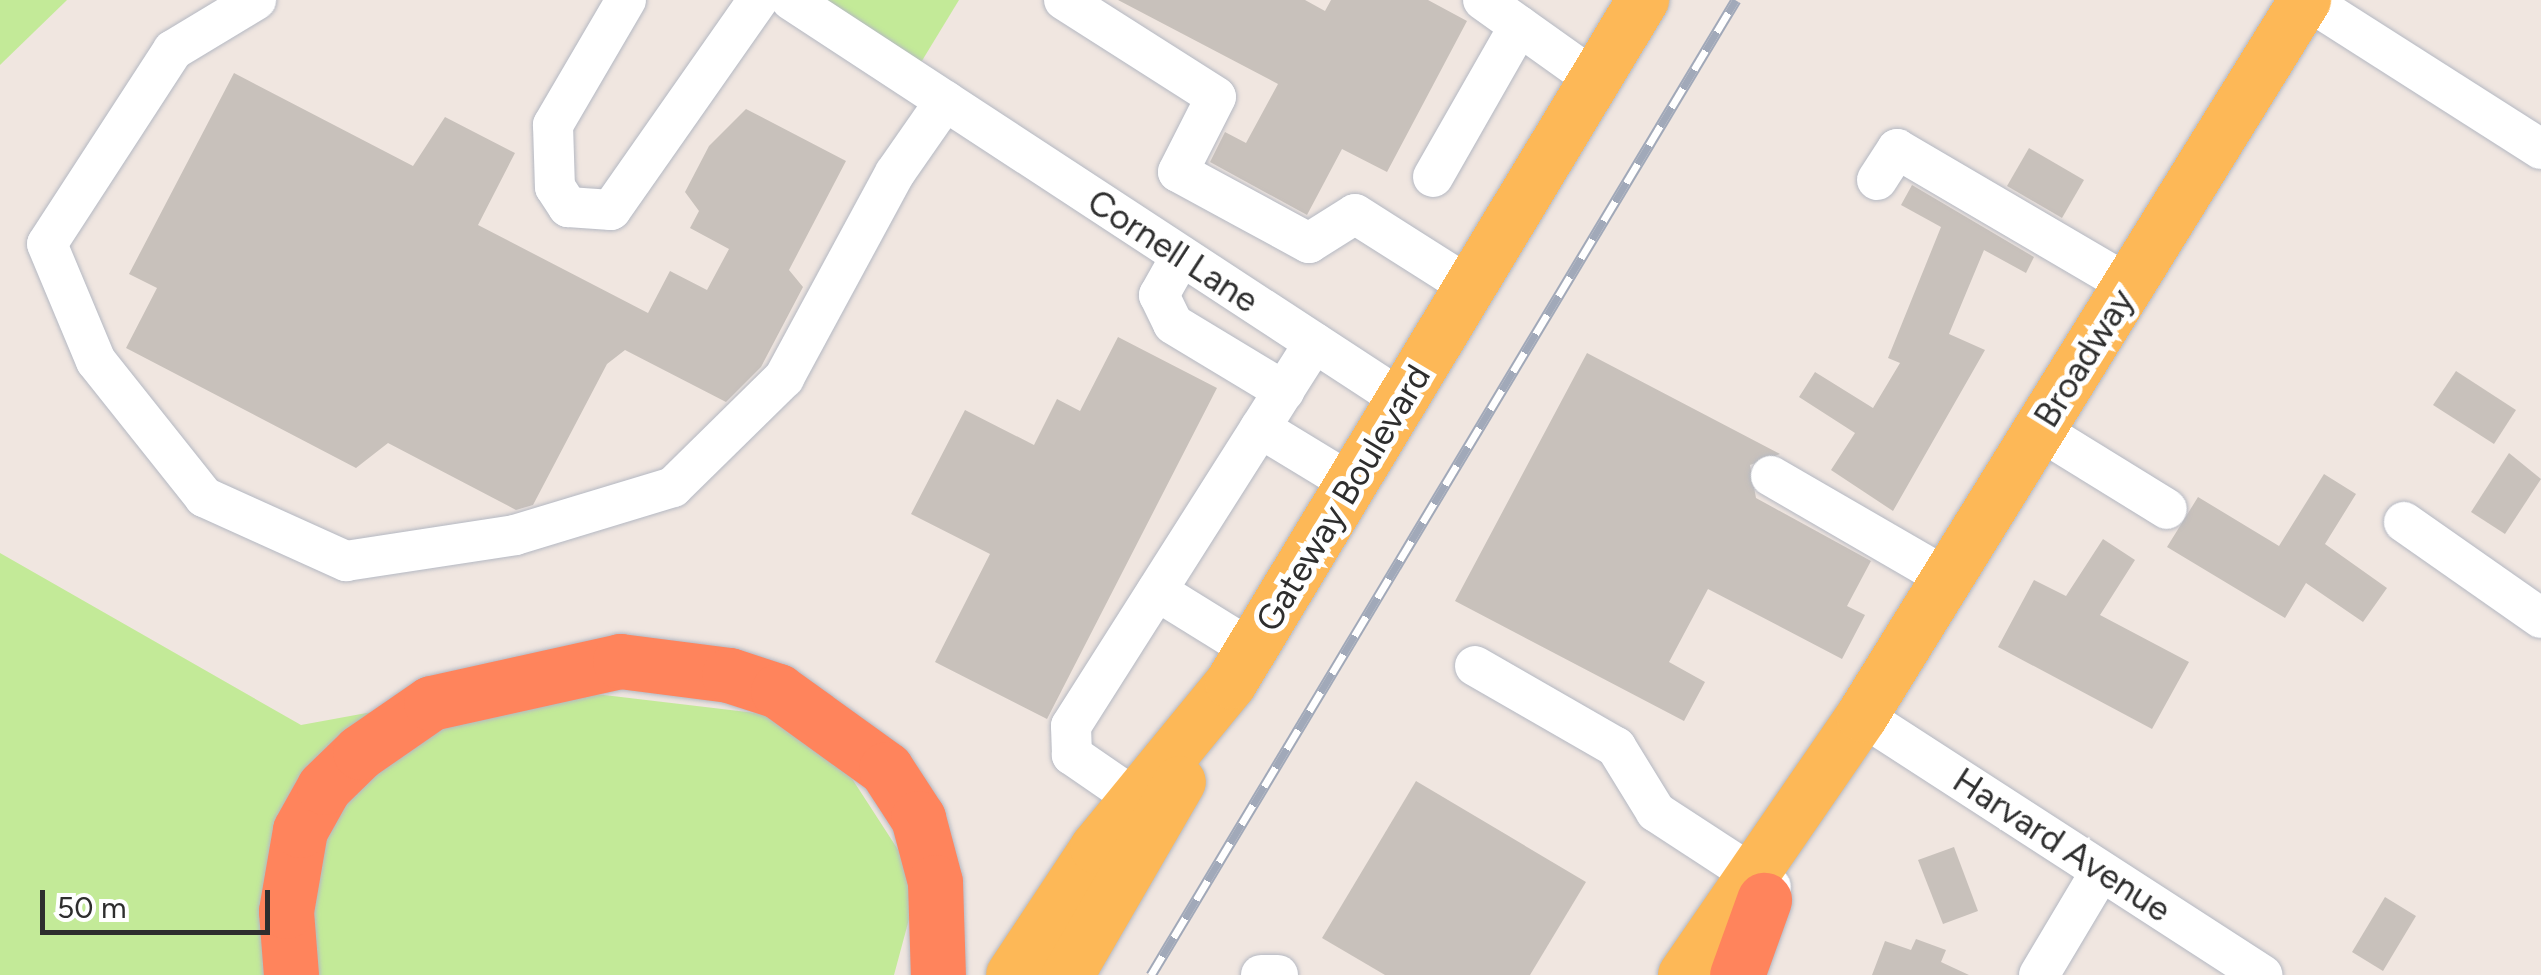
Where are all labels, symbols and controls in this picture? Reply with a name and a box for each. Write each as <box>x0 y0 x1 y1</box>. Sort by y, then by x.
street label: Cornell Lane <box>1080 180 1266 322</box>
street label: Broadway <box>2025 281 2143 435</box>
street label: Gateway Boulevard <box>1247 357 1439 639</box>
street label: Harvard Avenue <box>1945 759 2179 931</box>
scale bar <box>45 870 275 932</box>
text: 50 m <box>57 889 126 926</box>

